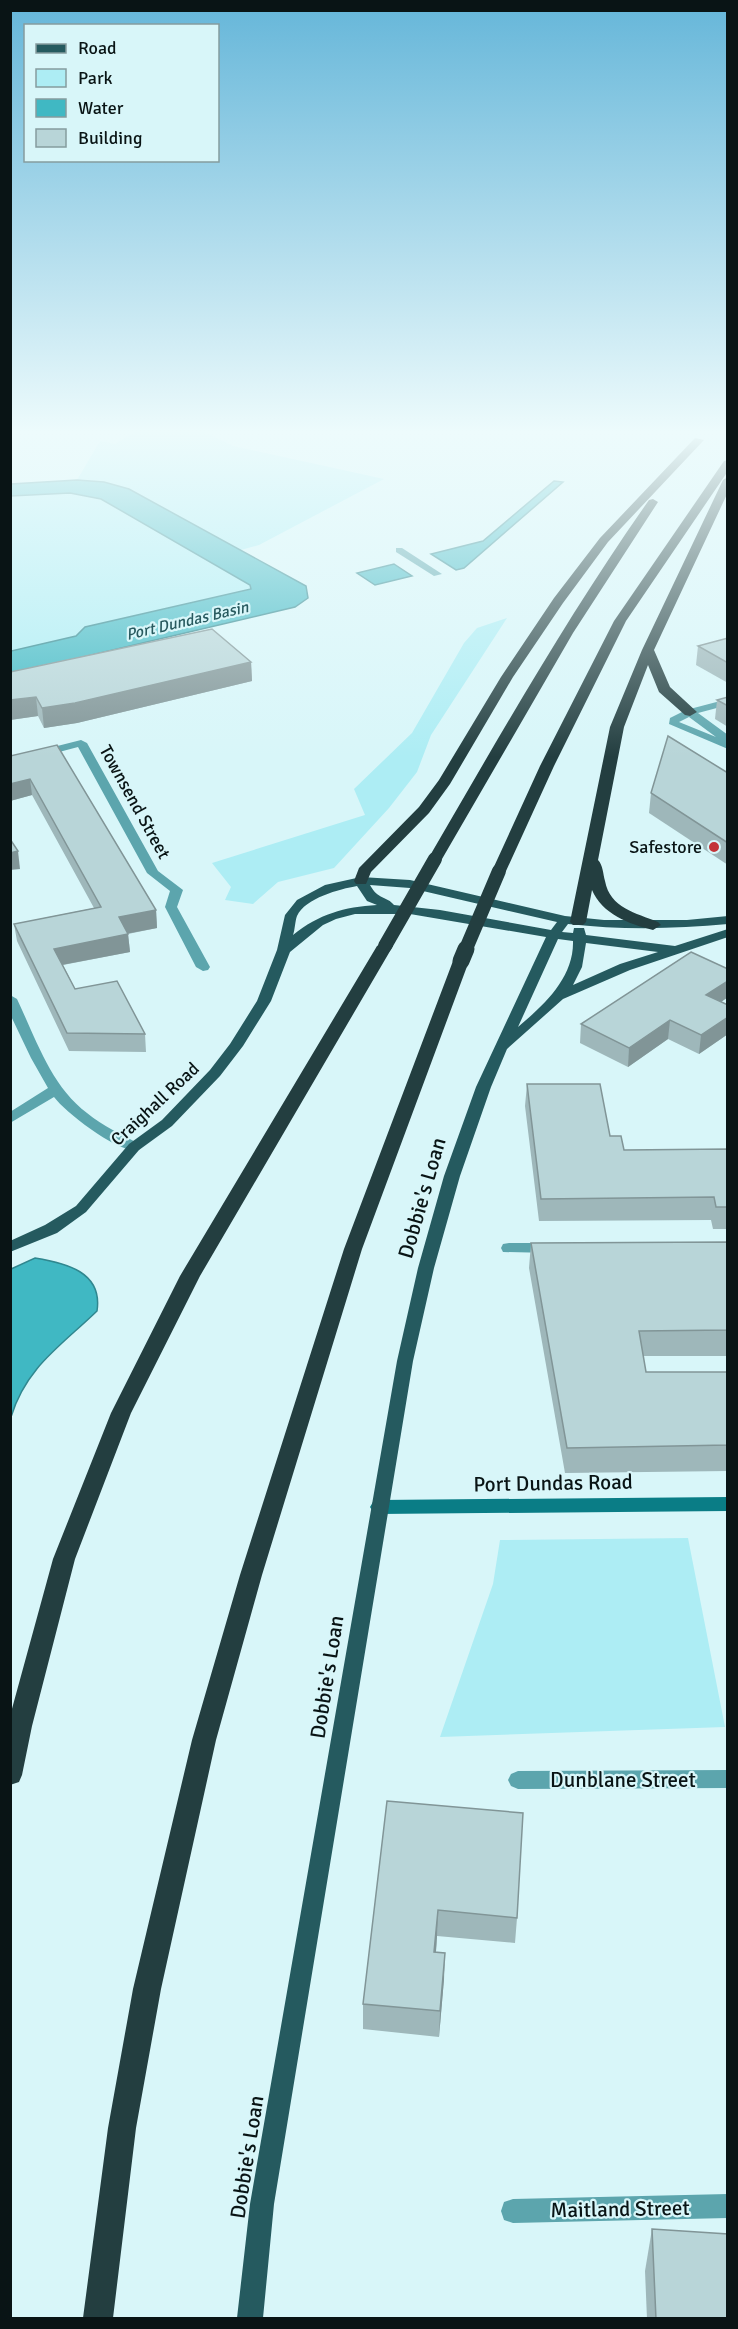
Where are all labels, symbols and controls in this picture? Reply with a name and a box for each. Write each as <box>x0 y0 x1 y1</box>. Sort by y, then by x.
legend <box>24 24 219 162</box>
text: Road <box>78 37 117 59</box>
text: Park <box>78 67 113 89</box>
text: Water <box>78 97 124 119</box>
text: Building <box>78 127 142 149</box>
water label: Port Dundas Basin <box>124 597 252 645</box>
street label: Townsend Street <box>95 741 175 863</box>
place label: Safestore <box>629 836 702 858</box>
marker: Safestore <box>707 840 721 854</box>
street label: Craighall Road <box>106 1058 204 1150</box>
street label: Dobbie's Loan <box>392 1135 452 1261</box>
street label: Port Dundas Road <box>473 1469 633 1497</box>
street label: Dobbie's Loan <box>304 1614 350 1740</box>
street label: Dunblane Street <box>550 1767 696 1793</box>
street label: Dobbie's Loan <box>224 2094 270 2220</box>
street label: Maitland Street <box>550 2195 690 2223</box>

